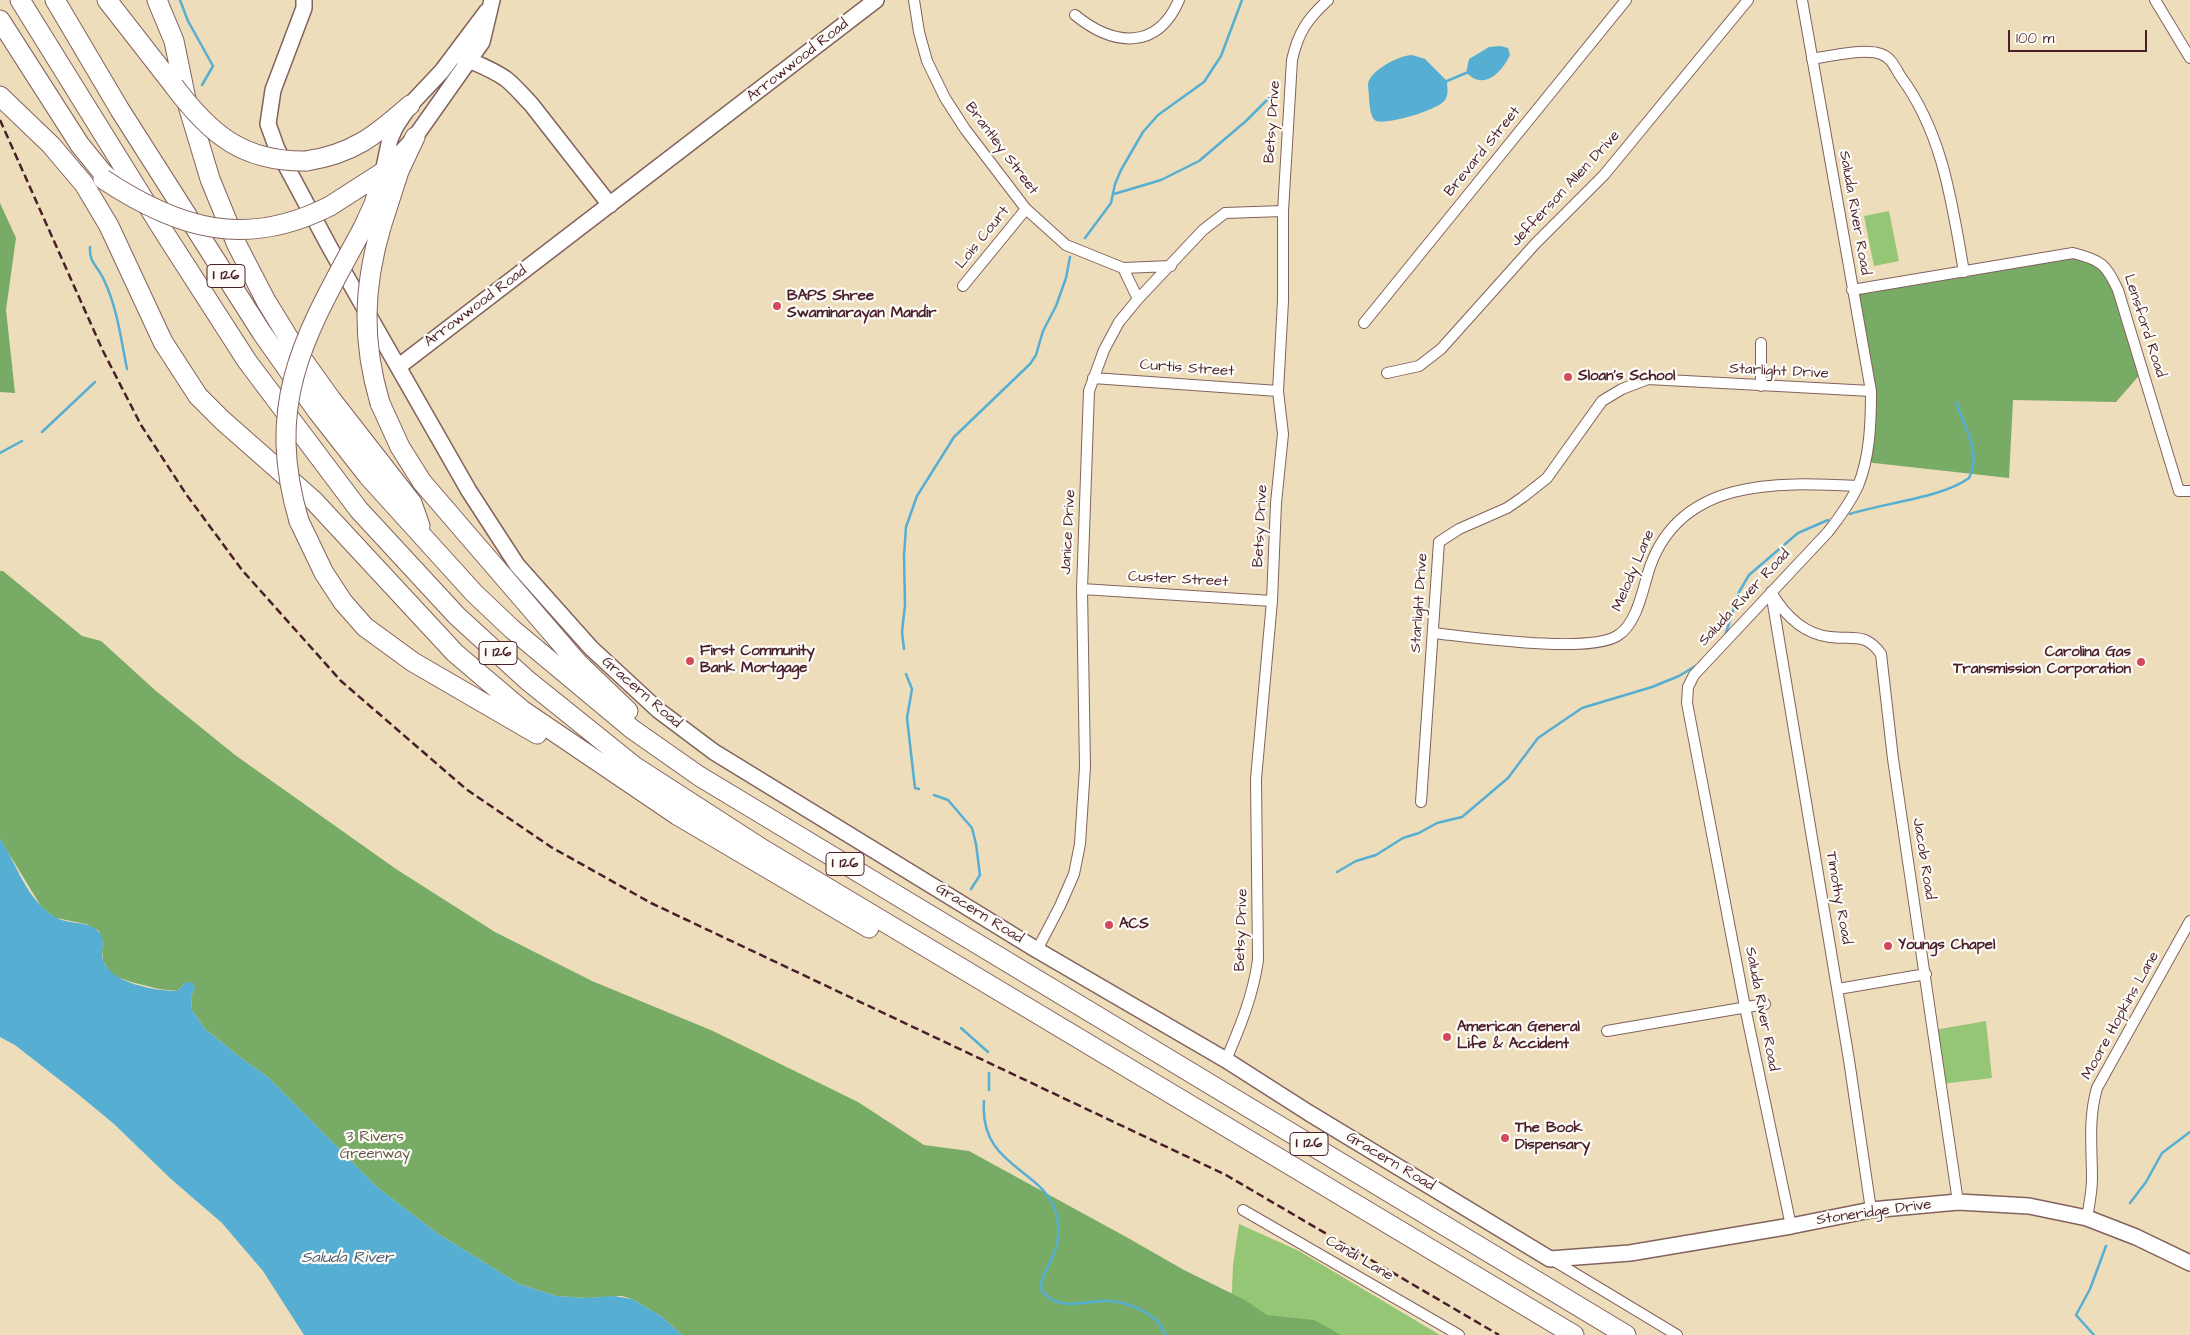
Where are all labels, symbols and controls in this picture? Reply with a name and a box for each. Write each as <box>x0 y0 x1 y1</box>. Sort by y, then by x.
street label: Arrowwood Road <box>744 16 852 106</box>
scale bar <box>2010 20 2149 52</box>
text: 100 m <box>2016 28 2055 49</box>
street label: Betsy Drive <box>1261 80 1285 164</box>
street label: Brantley Street <box>960 99 1042 199</box>
street label: Brevard Street <box>1441 103 1525 201</box>
street label: Jefferson Allen Drive <box>1508 127 1624 251</box>
street label: Saluda River Road <box>1834 149 1874 277</box>
street label: Lois Court <box>952 203 1014 273</box>
street label: Arrowwood Road <box>421 263 531 351</box>
road number: I 126 <box>207 264 245 288</box>
street label: Lensford Road <box>2119 272 2169 380</box>
place label: BAPS Shree Swaminarayan Mandir <box>787 288 937 323</box>
marker: BAPS Shree Swaminarayan Mandir <box>771 300 783 312</box>
street label: Curtis Street <box>1139 357 1235 381</box>
street label: Starlight Drive <box>1729 360 1829 384</box>
place label: Sloan's School <box>1578 368 1675 386</box>
marker: Sloan's School <box>1562 371 1574 383</box>
street label: Betsy Drive <box>1250 484 1272 568</box>
street label: Janice Drive <box>1058 489 1080 575</box>
street label: Melody Lane <box>1609 527 1659 615</box>
street label: Saluda River Road <box>1695 546 1795 650</box>
street label: Starlight Drive <box>1408 553 1432 653</box>
street label: Custer Street <box>1127 568 1229 592</box>
road number: I 126 <box>479 641 517 664</box>
place label: First Community Bank Mortgage <box>700 643 815 678</box>
place label: Carolina Gas Transmission Corporation <box>1953 644 2131 679</box>
street label: Gracern Road <box>597 653 685 733</box>
marker: First Community Bank Mortgage <box>684 655 696 667</box>
marker: Carolina Gas Transmission Corporation <box>2135 656 2147 668</box>
street label: Jacob Road <box>1908 817 1938 901</box>
street label: Timothy Road <box>1821 850 1855 946</box>
road number: I 126 <box>826 852 864 876</box>
street label: Gracern Road <box>932 880 1026 948</box>
street label: Betsy Drive <box>1232 888 1252 972</box>
place label: ACS <box>1119 916 1149 934</box>
marker: ACS <box>1103 919 1115 931</box>
place label: Youngs Chapel <box>1898 937 1995 955</box>
marker: Youngs Chapel <box>1882 940 1894 952</box>
street label: Saluda River Road <box>1740 945 1782 1073</box>
street label: Moore Hopkins Lane <box>2078 949 2164 1083</box>
place label: American General Life & Accident <box>1457 1019 1580 1054</box>
marker: American General Life & Accident <box>1441 1031 1453 1043</box>
place label: The Book Dispensary <box>1515 1120 1590 1155</box>
street label: Gracern Road <box>1342 1128 1438 1196</box>
park label: 3 Rivers Greenway <box>340 1129 410 1164</box>
road number: I 126 <box>1290 1132 1328 1156</box>
marker: The Book Dispensary <box>1499 1132 1511 1144</box>
street label: Stoneridge Drive <box>1815 1196 1933 1230</box>
street label: Candi Lane <box>1322 1232 1396 1286</box>
water label: Saluda River <box>301 1249 393 1269</box>

